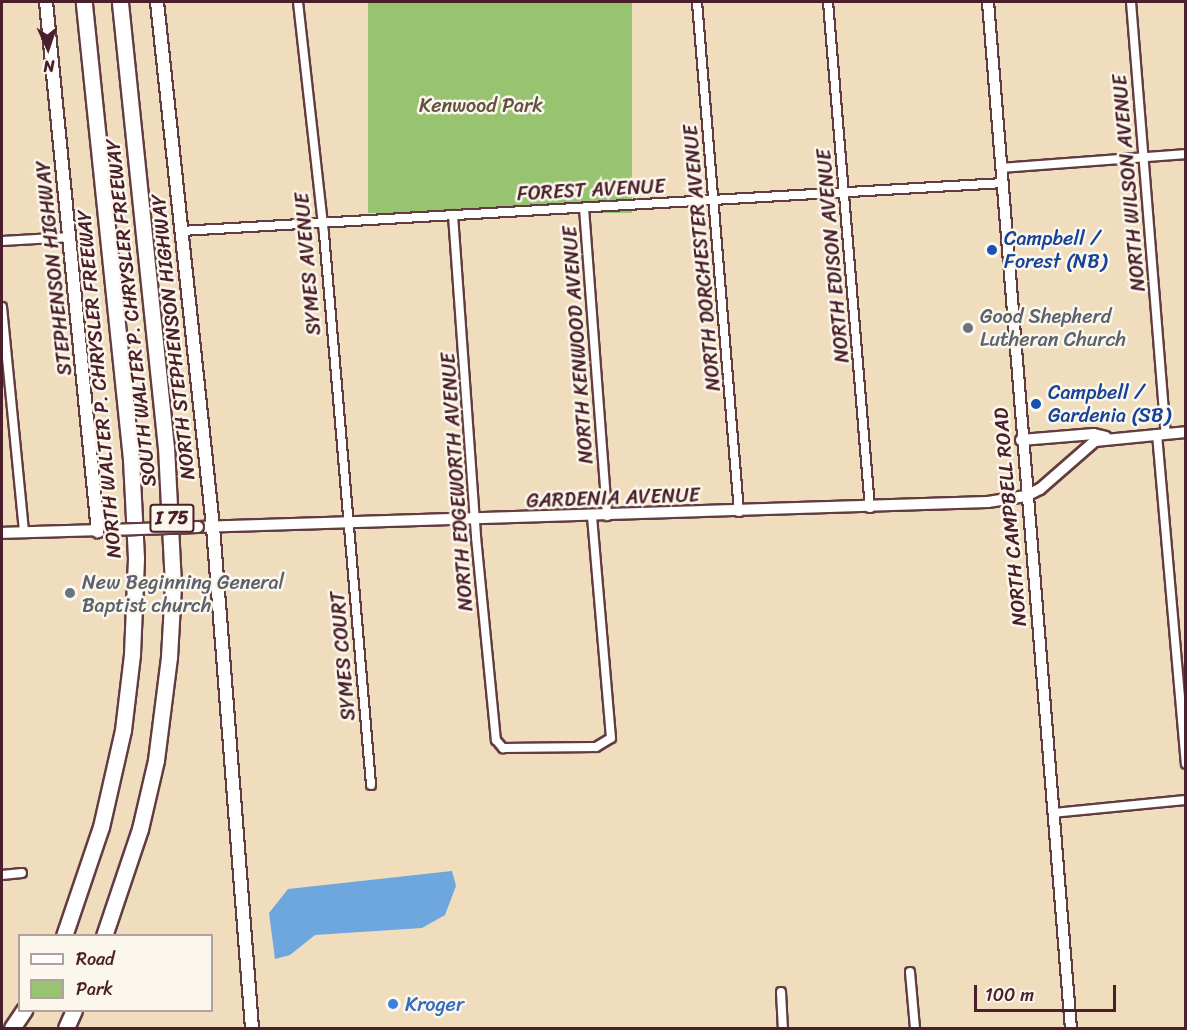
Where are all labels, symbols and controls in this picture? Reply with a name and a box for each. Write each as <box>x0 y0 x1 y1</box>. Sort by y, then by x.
north arrow <box>18 18 78 78</box>
text: N <box>43 52 55 81</box>
street label: NORTH WILSON AVENUE <box>1108 74 1150 292</box>
park label: Kenwood Park <box>419 93 543 117</box>
street label: NORTH DORCHESTER AVENUE <box>678 124 726 392</box>
street label: SOUTH WALTER P. CHRYSLER FREEWAY <box>101 139 161 487</box>
street label: NORTH EDISON AVENUE <box>812 147 854 365</box>
street label: STEPHENSON HIGHWAY <box>31 160 77 376</box>
street label: FOREST AVENUE <box>516 174 666 206</box>
street label: SYMES AVENUE <box>290 192 326 336</box>
street label: NORTH STEPHENSON HIGHWAY <box>146 195 200 479</box>
street label: NORTH WALTER P. CHRYSLER FREEWAY <box>72 210 126 558</box>
street label: NORTH KENWOOD AVENUE <box>558 225 598 465</box>
place label: Campbell / Forest (NB) <box>1004 226 1107 273</box>
marker: Campbell / Forest (NB) <box>985 243 999 257</box>
place label: Good Shepherd Lutheran Church <box>980 304 1126 351</box>
marker: Good Shepherd Lutheran Church <box>961 321 975 335</box>
street label: NORTH EDGEWORTH AVENUE <box>436 352 478 612</box>
place label: Campbell / Gardenia (SB) <box>1048 380 1171 427</box>
marker: Campbell / Gardenia (SB) <box>1029 397 1043 411</box>
street label: NORTH CAMPBELL ROAD <box>988 406 1032 628</box>
street label: GARDENIA AVENUE <box>526 483 700 513</box>
road number: I 75 <box>148 503 196 533</box>
place label: New Beginning General Baptist church <box>82 570 285 617</box>
marker: New Beginning General Baptist church <box>63 586 77 600</box>
street label: SYMES COURT <box>325 591 361 721</box>
legend <box>18 934 213 1012</box>
text: Road <box>76 943 115 975</box>
text: Park <box>76 973 113 1005</box>
scale bar <box>977 973 1120 1011</box>
text: 100 m <box>985 979 1034 1011</box>
place label: Kroger <box>405 992 464 1016</box>
marker: Kroger <box>386 997 400 1011</box>

